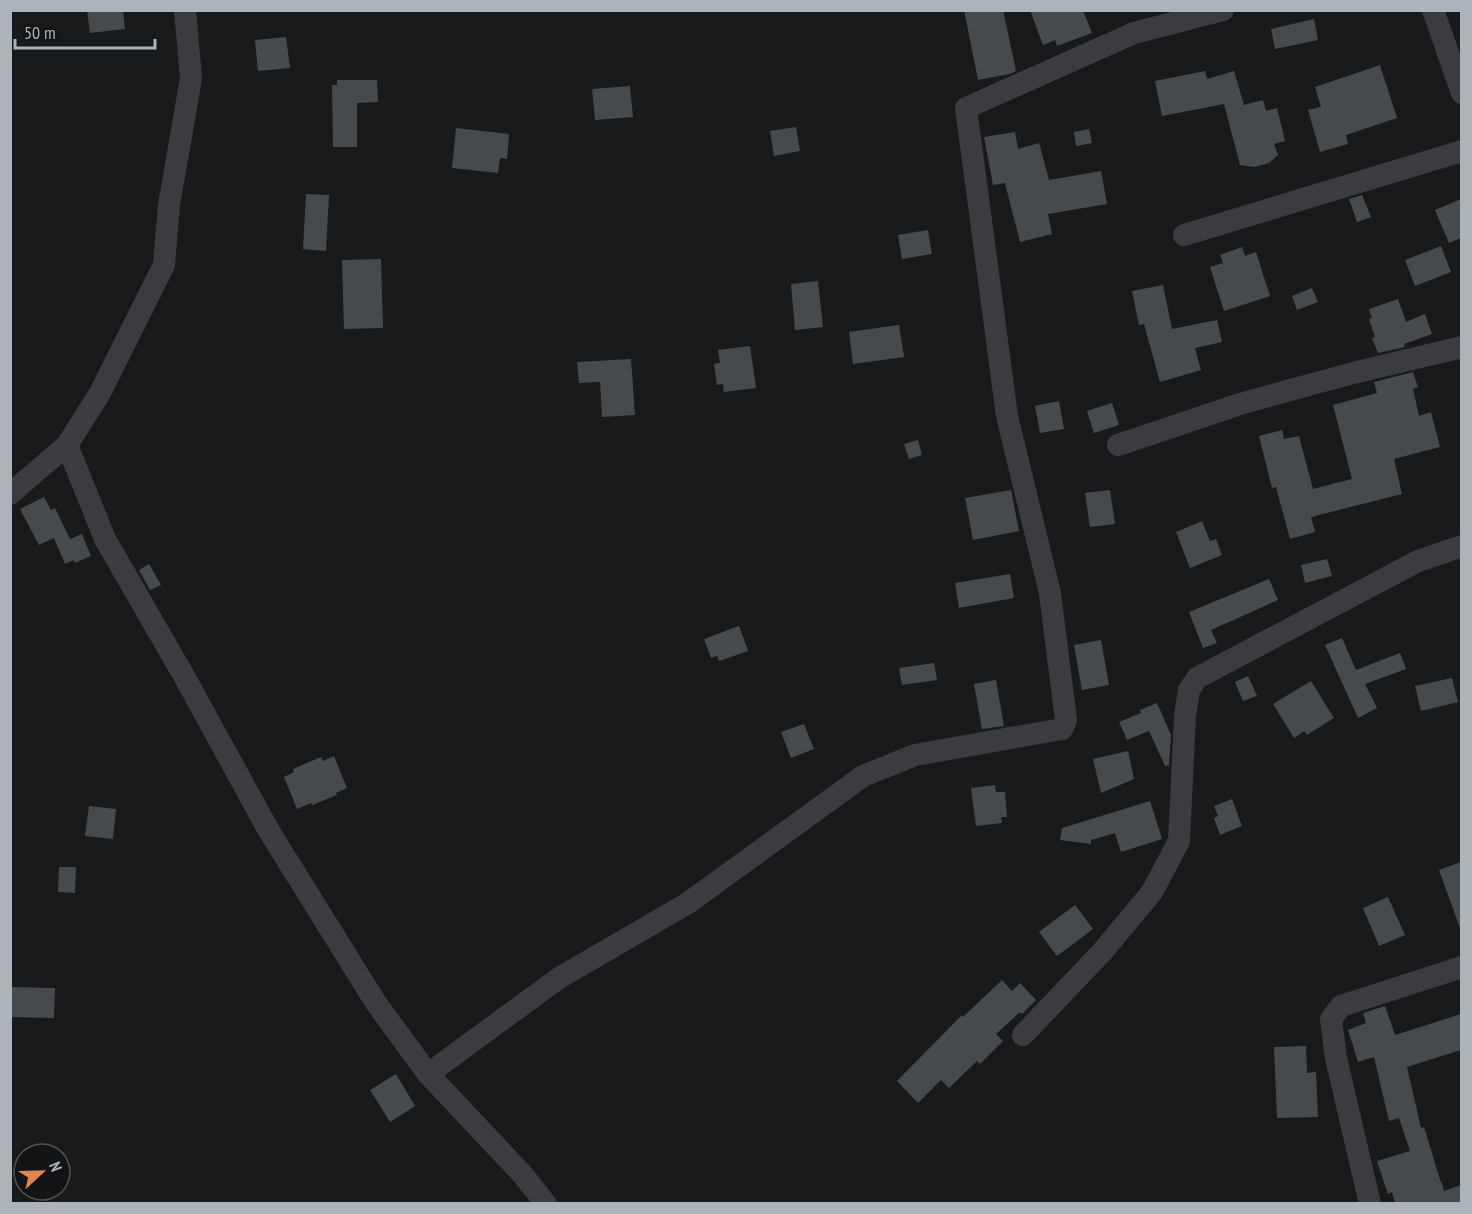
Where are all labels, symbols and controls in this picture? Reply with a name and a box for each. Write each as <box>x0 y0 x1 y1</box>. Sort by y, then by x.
scale bar <box>15 12 154 50</box>
text: 50 m <box>24 21 56 44</box>
north arrow <box>12 1142 72 1202</box>
text: N <box>45 1159 67 1174</box>

